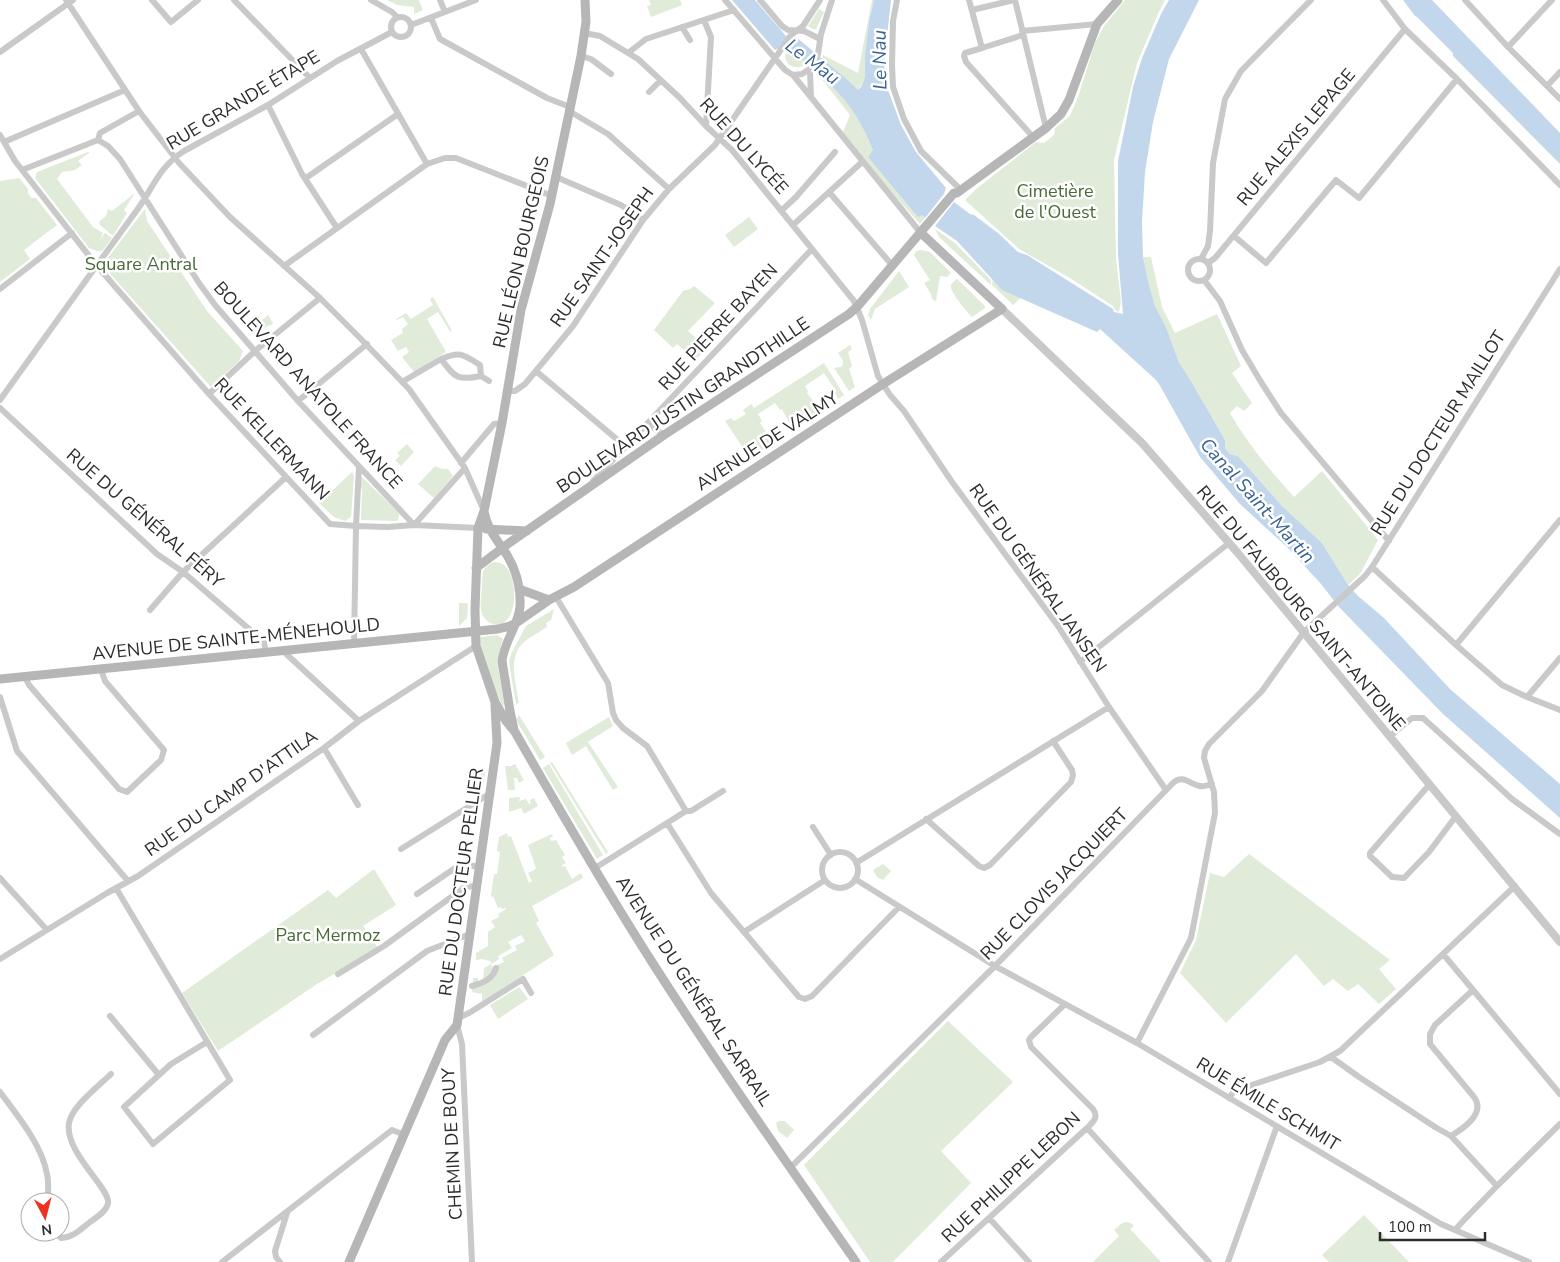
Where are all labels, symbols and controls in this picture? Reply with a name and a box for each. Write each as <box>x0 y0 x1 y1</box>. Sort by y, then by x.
water label: Le Nau <box>866 30 894 90</box>
water label: Le Mau <box>780 33 845 91</box>
street label: RUE GRANDE ÉTAPE <box>162 45 324 155</box>
street label: RUE ALEXIS LEPAGE <box>1231 63 1361 211</box>
street label: RUE DU LYCÉE <box>694 93 794 199</box>
street label: RUE LÉON BOURGEOIS <box>487 154 555 350</box>
park label: Cimetière de l'Ouest <box>1014 179 1097 224</box>
street label: RUE SAINT-JOSEPH <box>545 182 659 332</box>
park label: Square Antral <box>85 252 198 276</box>
street label: RUE PIERRE BAYEN <box>653 259 783 395</box>
street label: BOULEVARD ANATOLE FRANCE <box>208 276 408 494</box>
street label: BOULEVARD JUSTIN GRANDTHILLE <box>552 311 814 499</box>
street label: RUE DU DOCTEUR MAILLOT <box>1365 326 1511 540</box>
street label: RUE KELLERMANN <box>209 373 335 505</box>
street label: AVENUE DE VALMY <box>691 386 843 496</box>
water label: Canal Saint-Martin <box>1194 432 1321 569</box>
street label: RUE DU GÉNÉRAL FÉRY <box>61 443 229 593</box>
street label: RUE DU GÉNÉRAL JANSEN <box>964 479 1112 677</box>
street label: RUE DU FAUBOURG SAINT-ANTOINE <box>1191 480 1411 736</box>
street label: AVENUE DE SAINTE-MÉNEHOULD <box>91 612 381 666</box>
street label: RUE DU CAMP D'ATTILA <box>140 724 322 862</box>
street label: RUE DU DOCTEUR PELLIER <box>433 766 489 998</box>
street label: RUE CLOVIS JACQUIERT <box>975 803 1133 965</box>
street label: AVENUE DU GÉNÉRAL SARRAIL <box>610 871 778 1111</box>
park label: Parc Mermoz <box>276 923 380 947</box>
street label: RUE ÉMILE SCHMIT <box>1192 1052 1344 1156</box>
street label: CHEMIN DE BOUY <box>436 1067 468 1221</box>
street label: RUE PHILIPPE LEBON <box>936 1106 1086 1248</box>
north arrow <box>20 1192 70 1242</box>
scale bar <box>1380 1210 1485 1242</box>
text: 100 m <box>1388 1217 1432 1237</box>
text: N <box>40 1219 53 1239</box>

